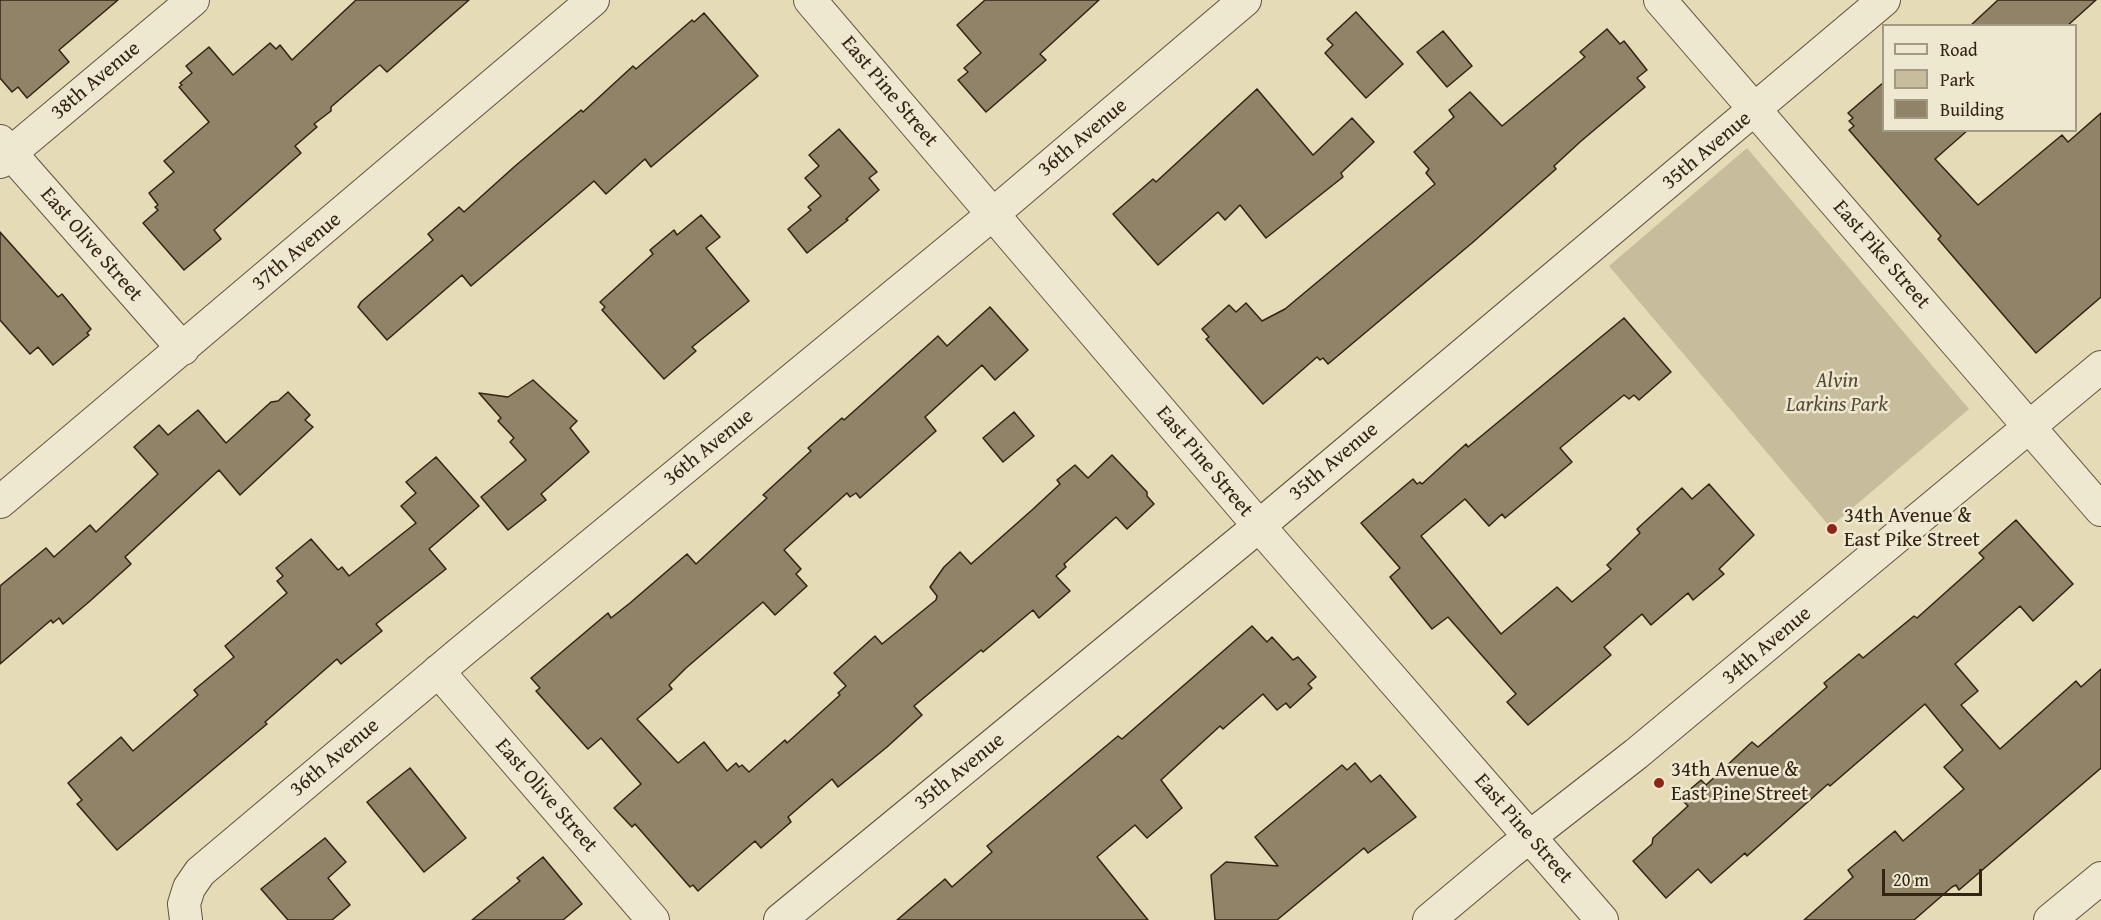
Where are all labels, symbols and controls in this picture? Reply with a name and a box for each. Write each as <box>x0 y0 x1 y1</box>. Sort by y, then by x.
legend <box>1882 24 2077 132</box>
street label: East Pine Street <box>835 31 943 153</box>
street label: 38th Avenue <box>46 36 146 126</box>
text: Road <box>1940 36 1978 63</box>
text: Park <box>1940 66 1975 93</box>
street label: 36th Avenue <box>1033 93 1133 183</box>
text: Building <box>1940 96 2004 123</box>
street label: 35th Avenue <box>1657 106 1757 196</box>
street label: East Olive Street <box>35 183 147 307</box>
street label: East Pike Street <box>1827 195 1935 315</box>
street label: 37th Avenue <box>247 207 347 297</box>
park label: Alvin Larkins Park <box>1786 369 1888 419</box>
street label: East Pine Street <box>1150 401 1258 523</box>
street label: 36th Avenue <box>659 404 759 492</box>
street label: 35th Avenue <box>1284 417 1384 507</box>
place label: 34th Avenue & East Pike Street <box>1844 504 1980 554</box>
marker: 34th Avenue & East Pike Street <box>1825 522 1839 536</box>
street label: 34th Avenue <box>1717 601 1817 691</box>
street label: 36th Avenue <box>285 713 385 803</box>
street label: 35th Avenue <box>910 728 1010 816</box>
street label: East Olive Street <box>490 734 602 858</box>
place label: 34th Avenue & East Pine Street <box>1671 758 1809 808</box>
street label: East Pine Street <box>1468 769 1578 889</box>
marker: 34th Avenue & East Pine Street <box>1652 776 1666 790</box>
scale bar <box>1885 857 1986 895</box>
text: 20 m <box>1893 866 1929 893</box>

